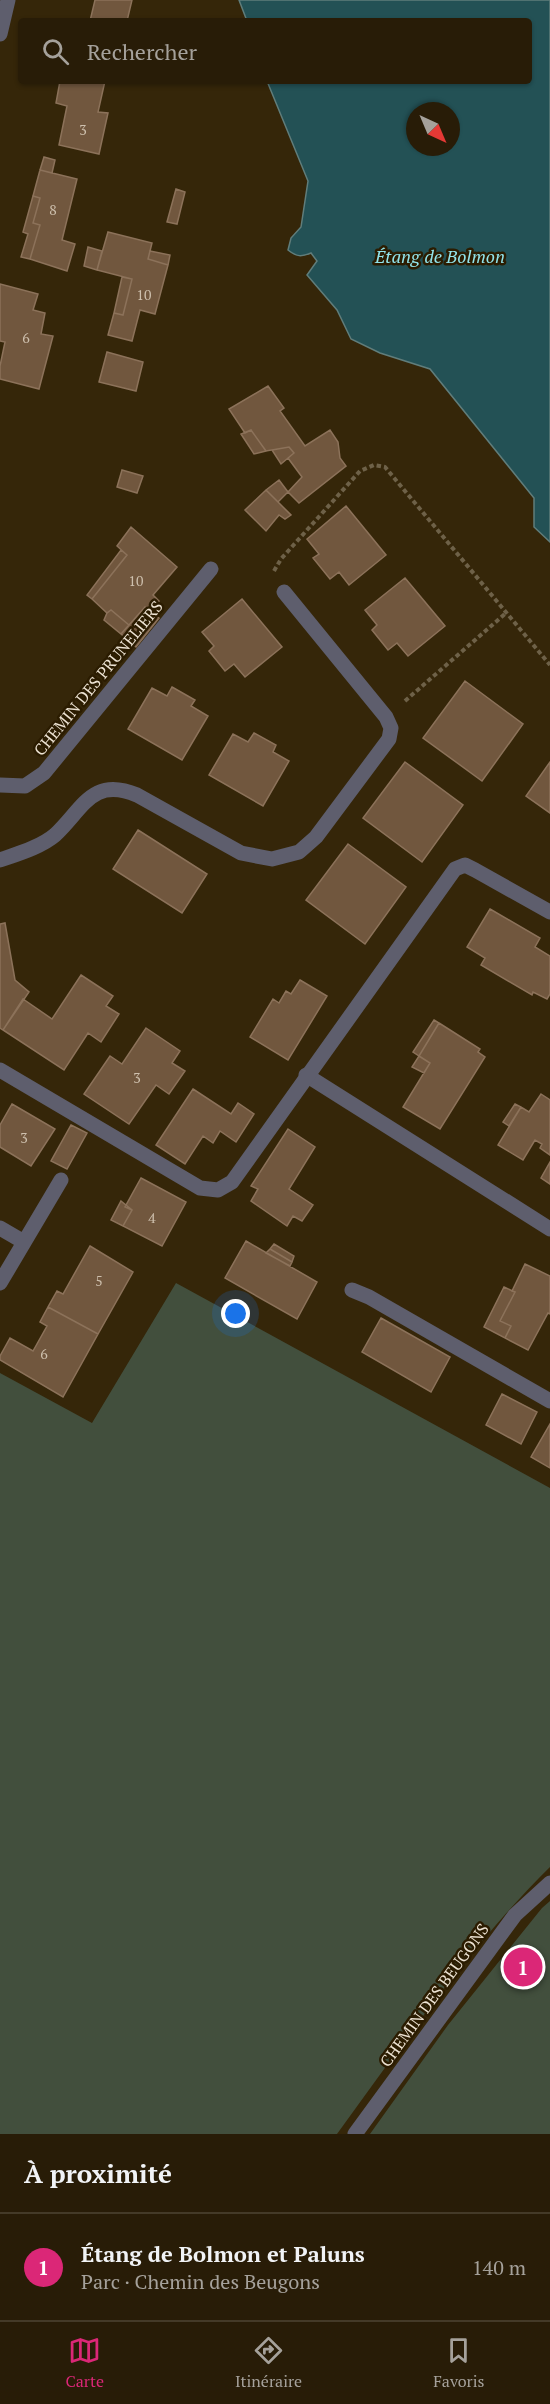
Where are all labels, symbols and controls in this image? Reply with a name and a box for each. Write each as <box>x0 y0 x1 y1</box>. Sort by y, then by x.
search box <box>18 18 532 84</box>
icon: search <box>39 35 72 68</box>
text: Rechercher <box>87 37 197 66</box>
north arrow <box>406 102 460 156</box>
house number: 3 <box>79 120 87 139</box>
house number: 8 <box>49 200 57 219</box>
water label: Étang de Bolmon <box>374 244 505 268</box>
house number: 10 <box>137 285 151 304</box>
house number: 6 <box>22 328 30 347</box>
house number: 10 <box>129 571 143 590</box>
street label: CHEMIN DES PRUNELIERS <box>29 596 167 760</box>
house number: 3 <box>133 1068 141 1087</box>
house number: 3 <box>20 1128 28 1147</box>
house number: 4 <box>148 1208 156 1227</box>
house number: 5 <box>95 1271 103 1290</box>
your location <box>221 1299 250 1328</box>
house number: 6 <box>40 1344 48 1363</box>
street label: CHEMIN DES BEUGONS <box>374 1919 494 2071</box>
pin: 1 <box>504 1944 542 1990</box>
text: À proximité <box>24 2156 172 2190</box>
text: Étang de Bolmon et Paluns <box>81 2239 365 2268</box>
text: 1 <box>38 2254 49 2281</box>
text: 140 m <box>472 2254 526 2281</box>
text: Parc · Chemin des Beugons <box>81 2268 320 2295</box>
tab: Carte <box>65 2334 104 2392</box>
tab: Itinéraire <box>235 2334 302 2392</box>
tab: Favoris <box>433 2334 485 2392</box>

